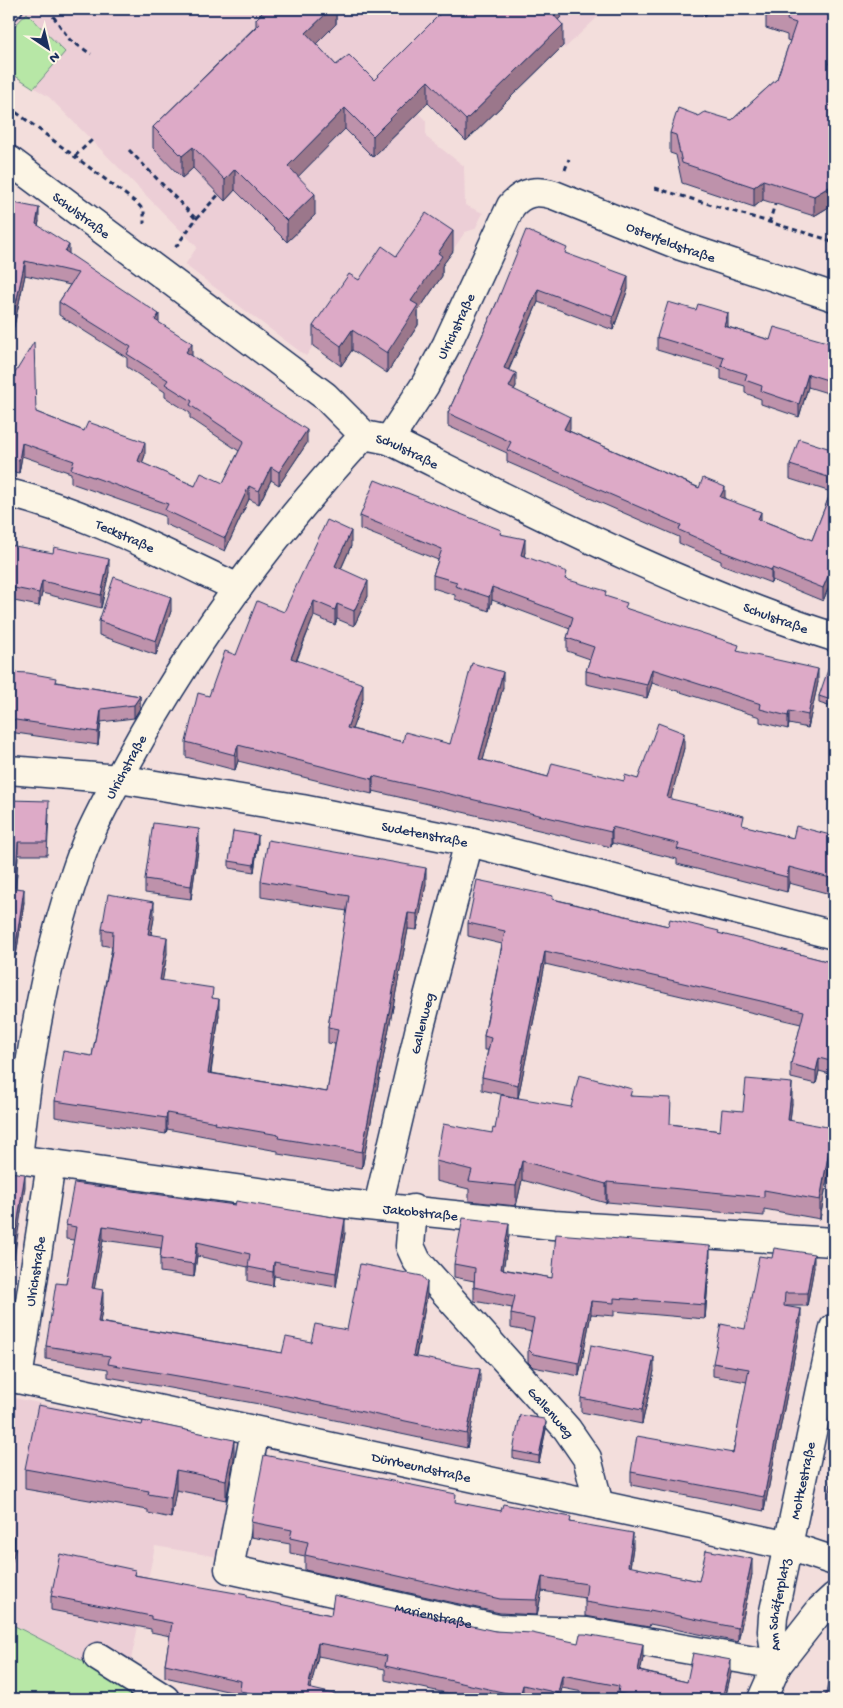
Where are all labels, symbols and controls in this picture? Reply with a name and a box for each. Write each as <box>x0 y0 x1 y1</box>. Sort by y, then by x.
north arrow <box>22 22 72 72</box>
text: N <box>45 47 63 66</box>
street label: Schulstraße <box>48 189 113 244</box>
street label: Osterfeldstraße <box>623 219 718 268</box>
street label: Ulrichstraße <box>434 291 481 363</box>
street label: Schulstraße <box>374 432 441 475</box>
street label: Teckstraße <box>91 517 157 558</box>
street label: Schulstraße <box>740 600 811 639</box>
street label: Ulrichstraße <box>103 732 152 803</box>
street label: Sudetenstraße <box>380 819 470 853</box>
street label: Gallenweg <box>408 991 440 1056</box>
street label: Jakobstraße <box>382 1202 459 1226</box>
street label: Ulrichstraße <box>23 1235 51 1308</box>
street label: Gallenweg <box>523 1385 577 1442</box>
street label: Moltkestraße <box>788 1440 821 1521</box>
street label: Dürrbeundstraße <box>369 1450 473 1488</box>
street label: Am Schäferplatz <box>766 1556 796 1652</box>
street label: Marienstraße <box>393 1600 474 1634</box>

